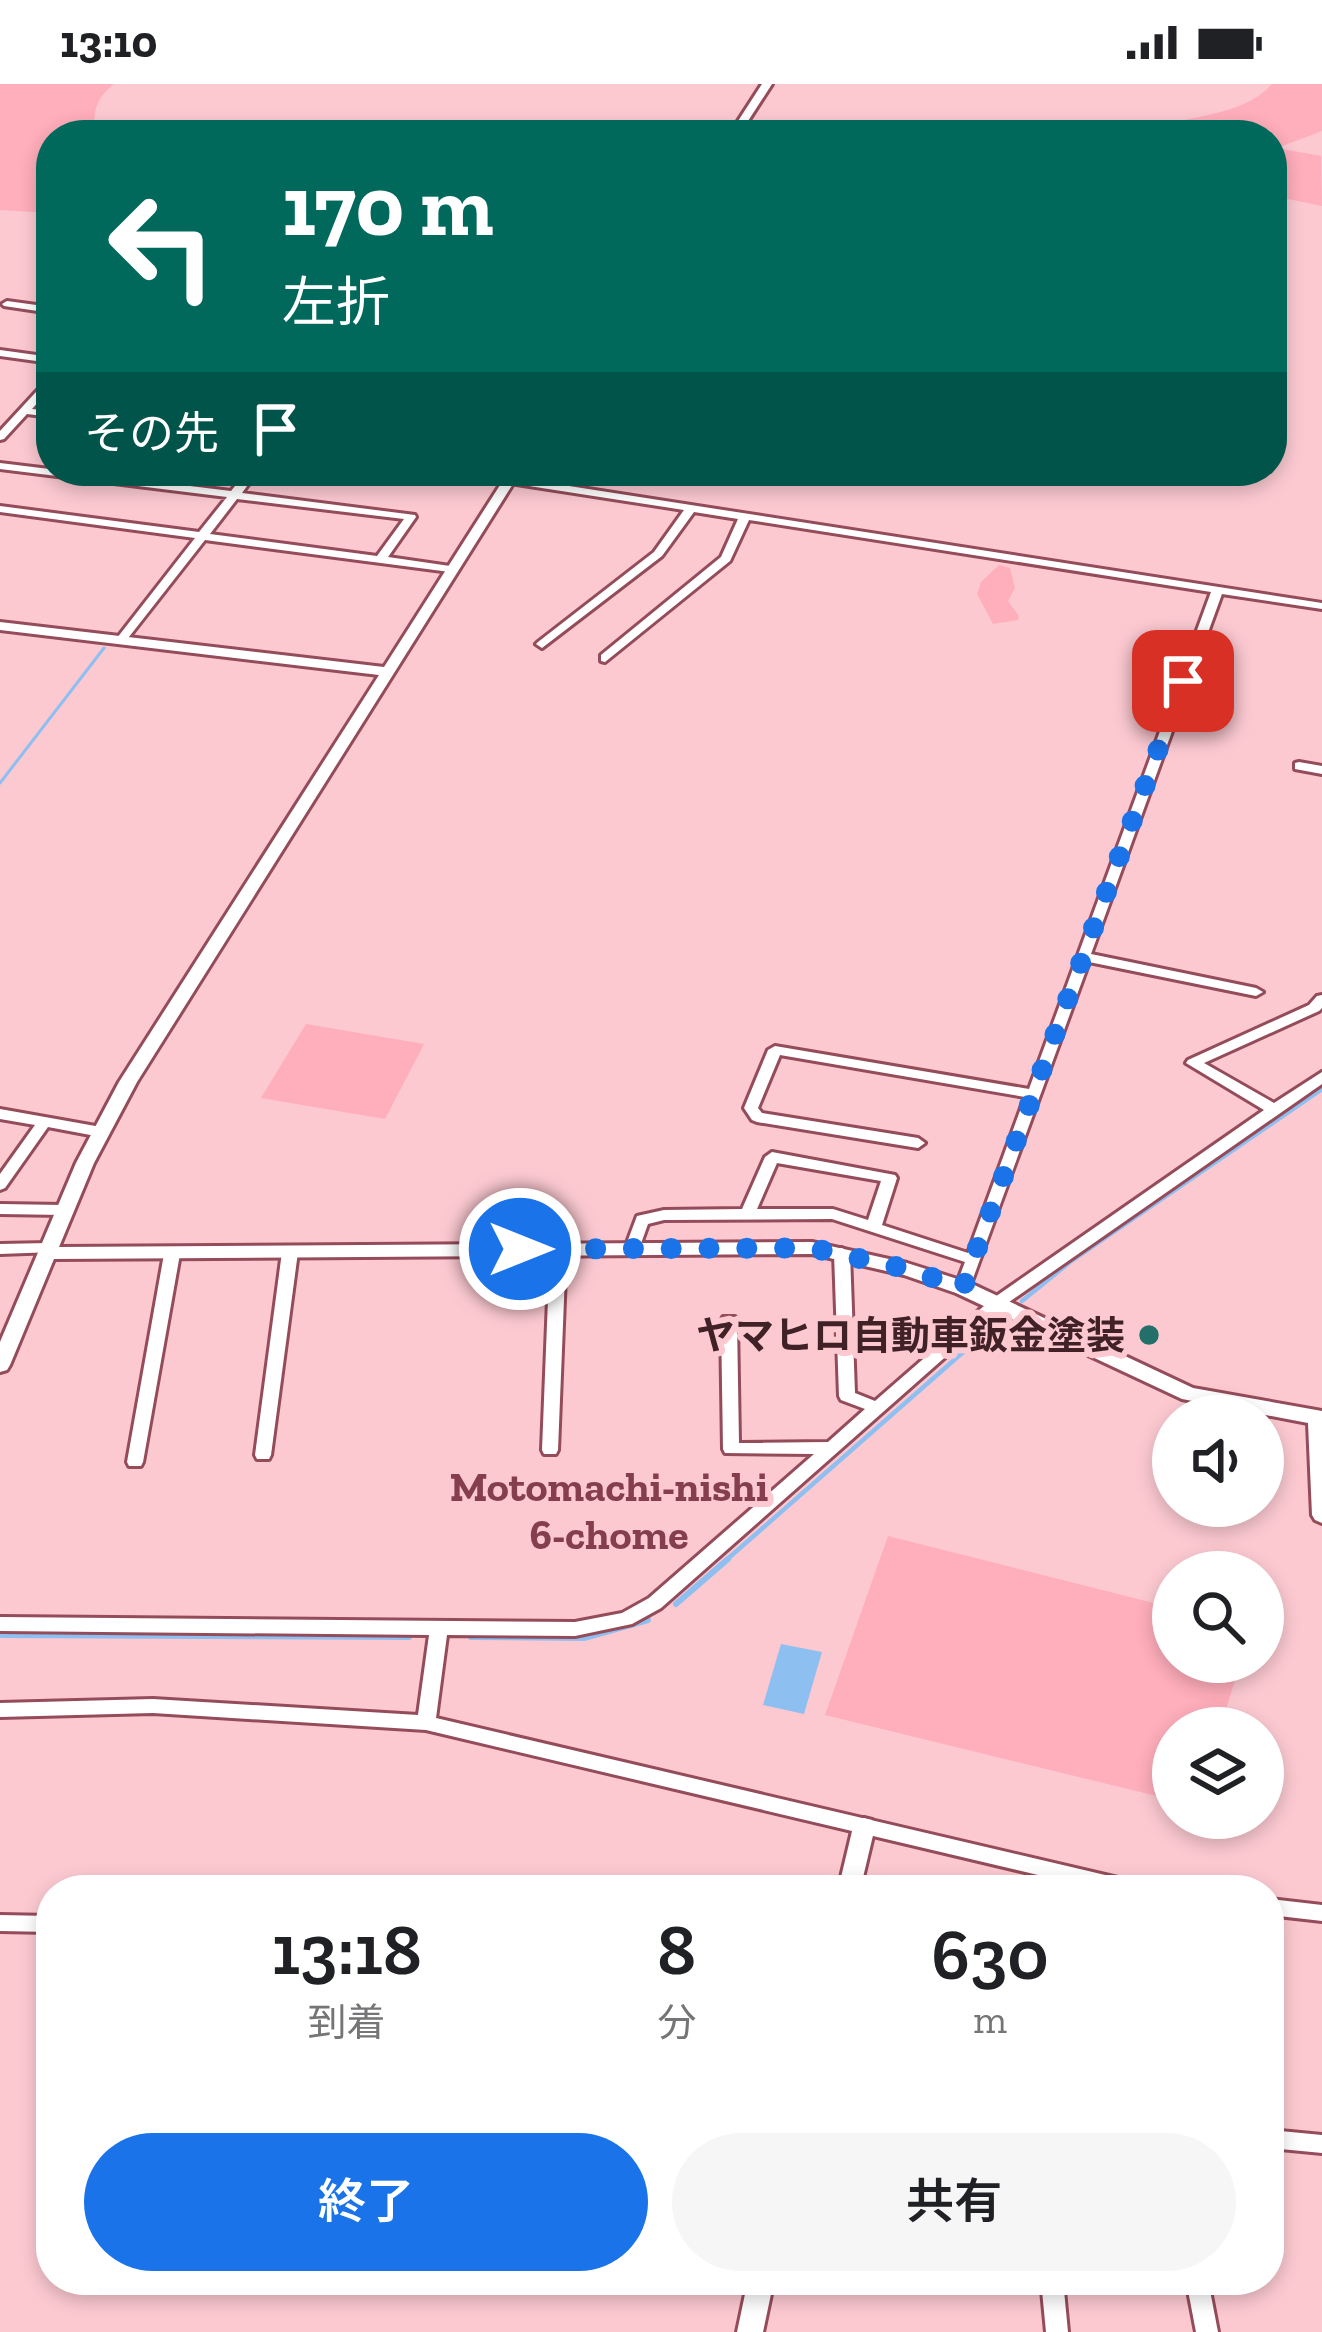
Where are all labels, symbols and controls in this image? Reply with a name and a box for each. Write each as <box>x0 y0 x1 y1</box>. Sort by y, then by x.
text: 13:10 <box>60 15 157 69</box>
text: 170 m <box>282 156 494 257</box>
icon: left <box>84 168 240 324</box>
text: 左折 <box>282 270 390 335</box>
icon: arrive <box>243 396 309 462</box>
text: その先 <box>84 407 219 461</box>
pin <box>1132 630 1234 732</box>
icon: arrive <box>1150 648 1216 714</box>
position arrow <box>457 1186 583 1312</box>
place label: ヤマヒロ自動車鈑金塗装 <box>696 1312 1125 1359</box>
marker: ヤマヒロ自動車鈑金塗装 <box>1136 1322 1162 1348</box>
map controls <box>1152 1395 1284 1839</box>
button: sound <box>1152 1395 1284 1527</box>
district label: Motomachi-nishi 6-chome <box>450 1461 768 1560</box>
button: search <box>1152 1551 1284 1683</box>
button: layers <box>1152 1707 1284 1839</box>
text: 13:18 <box>271 1906 422 1992</box>
text: 8 <box>657 1906 696 1992</box>
text: 630 <box>932 1911 1049 1997</box>
text: m <box>973 1996 1007 2043</box>
text: 到着 <box>308 1999 386 2046</box>
text: 分 <box>657 1999 696 2046</box>
button: 終了 <box>84 2133 648 2271</box>
button: 共有 <box>672 2133 1236 2271</box>

